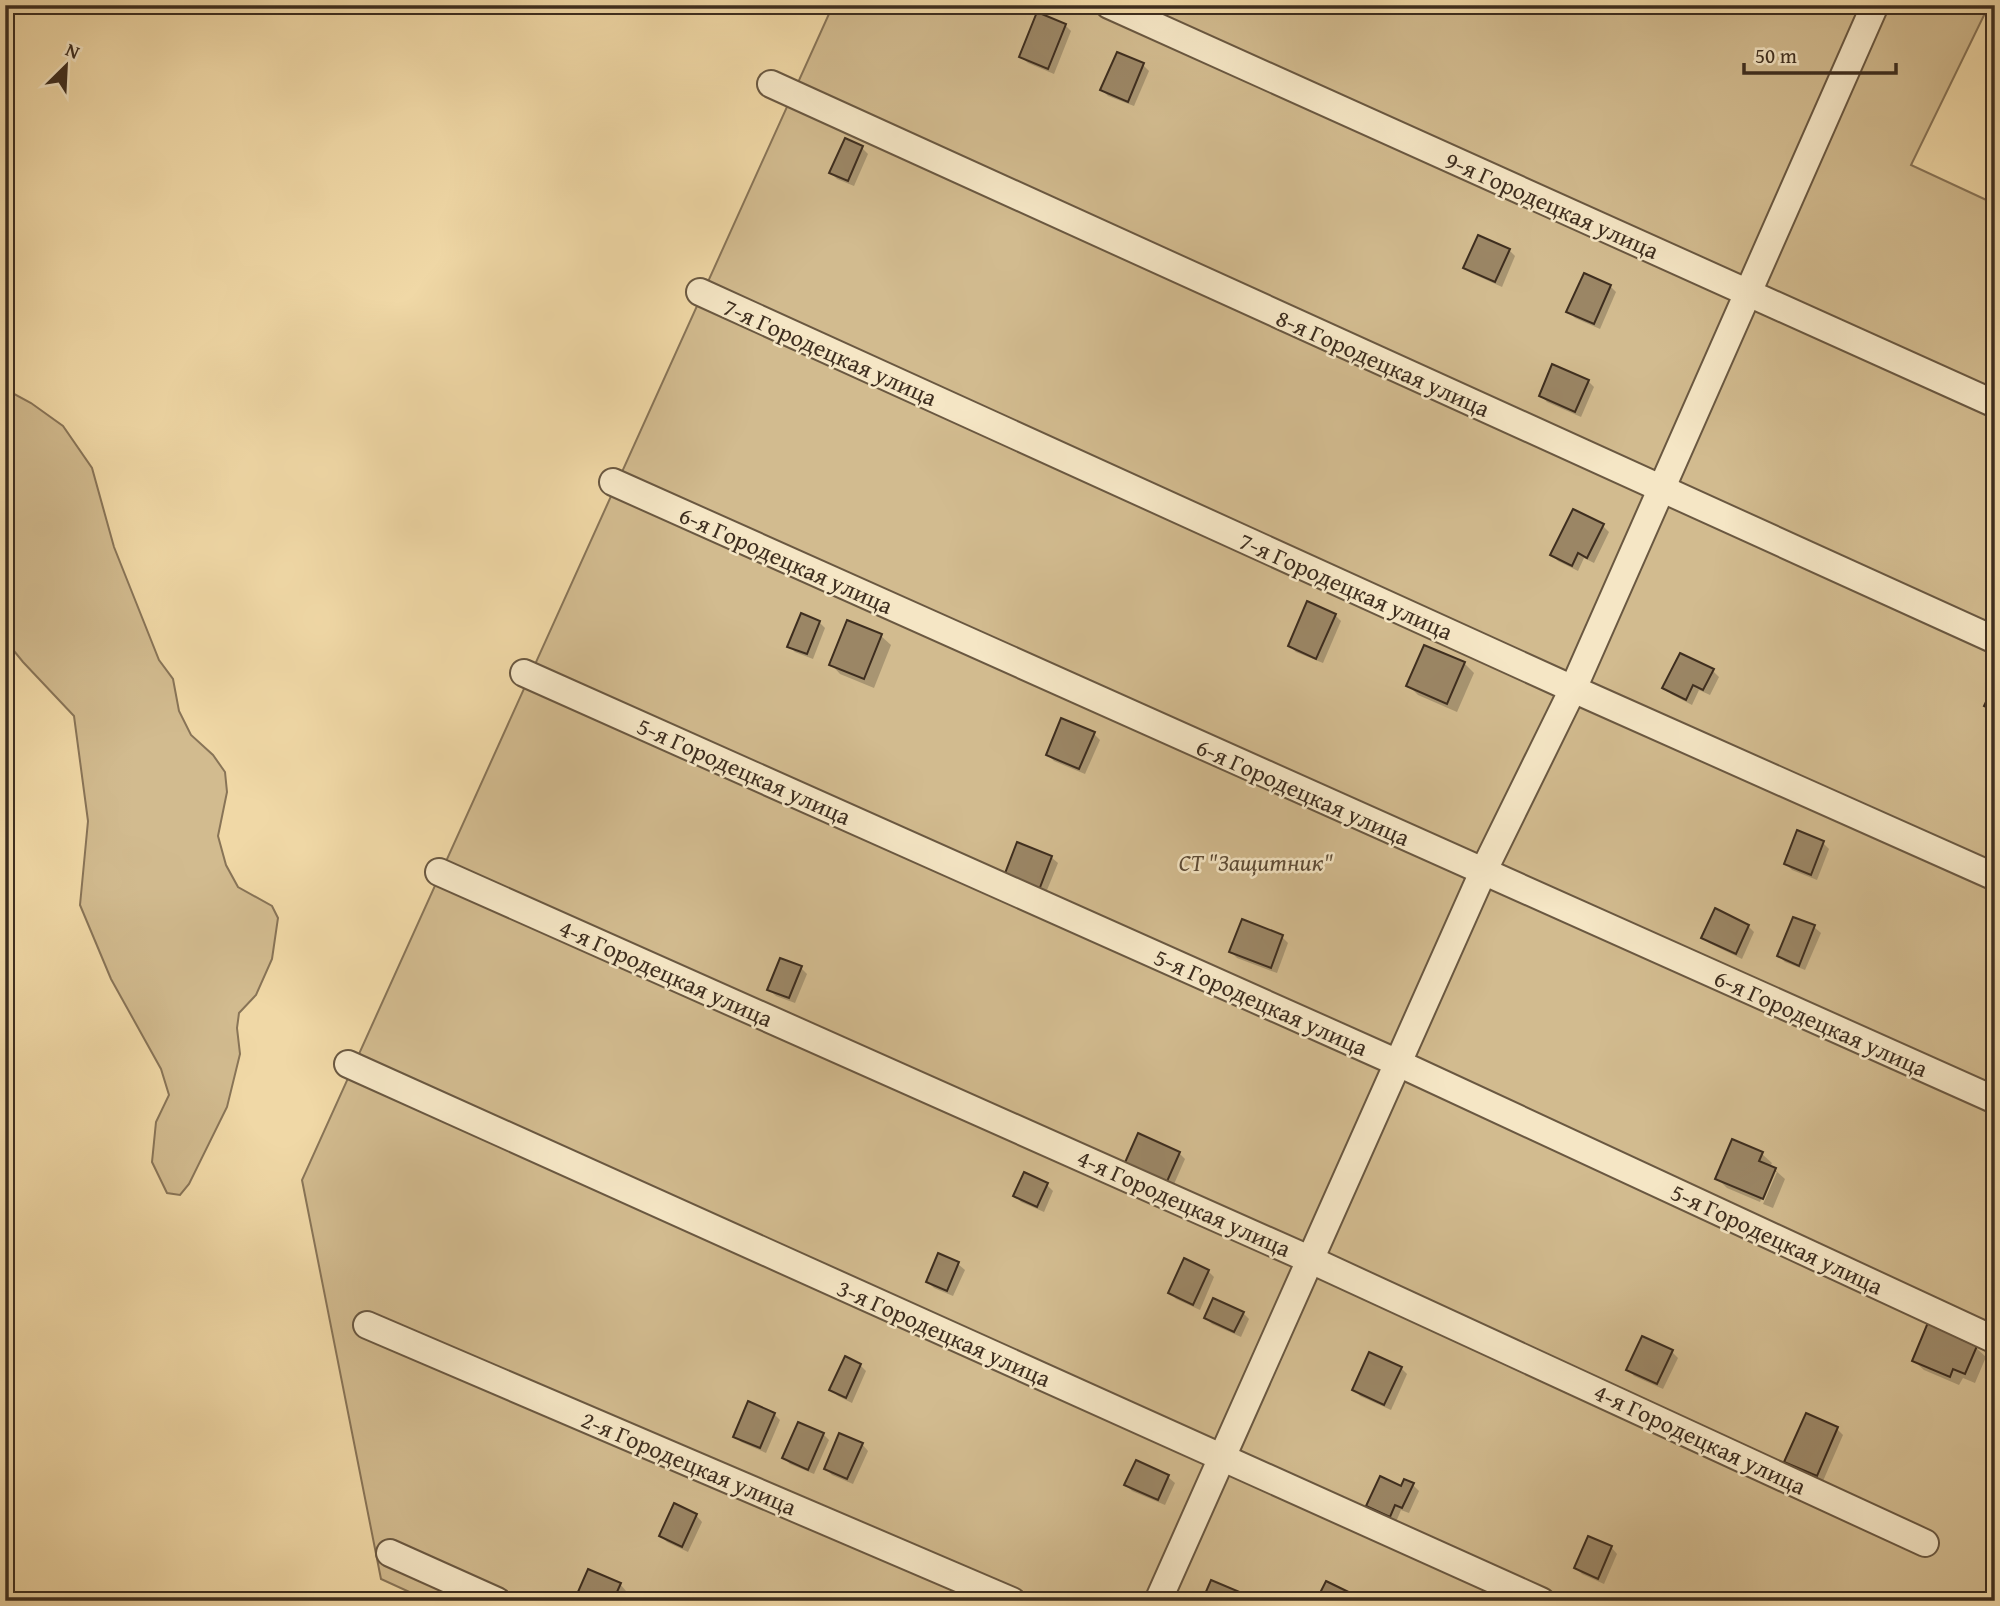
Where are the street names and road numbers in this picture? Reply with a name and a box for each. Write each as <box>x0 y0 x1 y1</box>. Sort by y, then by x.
street label: 9-я Городецкая улица <box>1440 142 1665 268</box>
street label: 7-я Городецкая улица <box>718 289 943 415</box>
street label: 8-я Городецкая улица <box>1271 300 1496 426</box>
street label: 6-я Городецкая улица <box>674 497 899 623</box>
street label: 7-я Городецкая улица <box>1234 523 1459 649</box>
street label: 5-я Городецкая улица <box>632 708 857 834</box>
street label: 6-я Городецкая улица <box>1191 729 1416 855</box>
street label: 4-я Городецкая улица <box>554 910 779 1036</box>
street label: 5-я Городецкая улица <box>1149 939 1374 1065</box>
street label: 6-я Городецкая улица <box>1709 960 1934 1086</box>
street label: 4-я Городецкая улица <box>1072 1140 1297 1266</box>
street label: 5-я Городецкая улица <box>1665 1174 1889 1304</box>
street label: 3-я Городецкая улица <box>832 1270 1057 1396</box>
street label: 4-я Городецкая улица <box>1588 1374 1812 1504</box>
street label: 2-я Городецкая улица <box>576 1402 802 1524</box>

